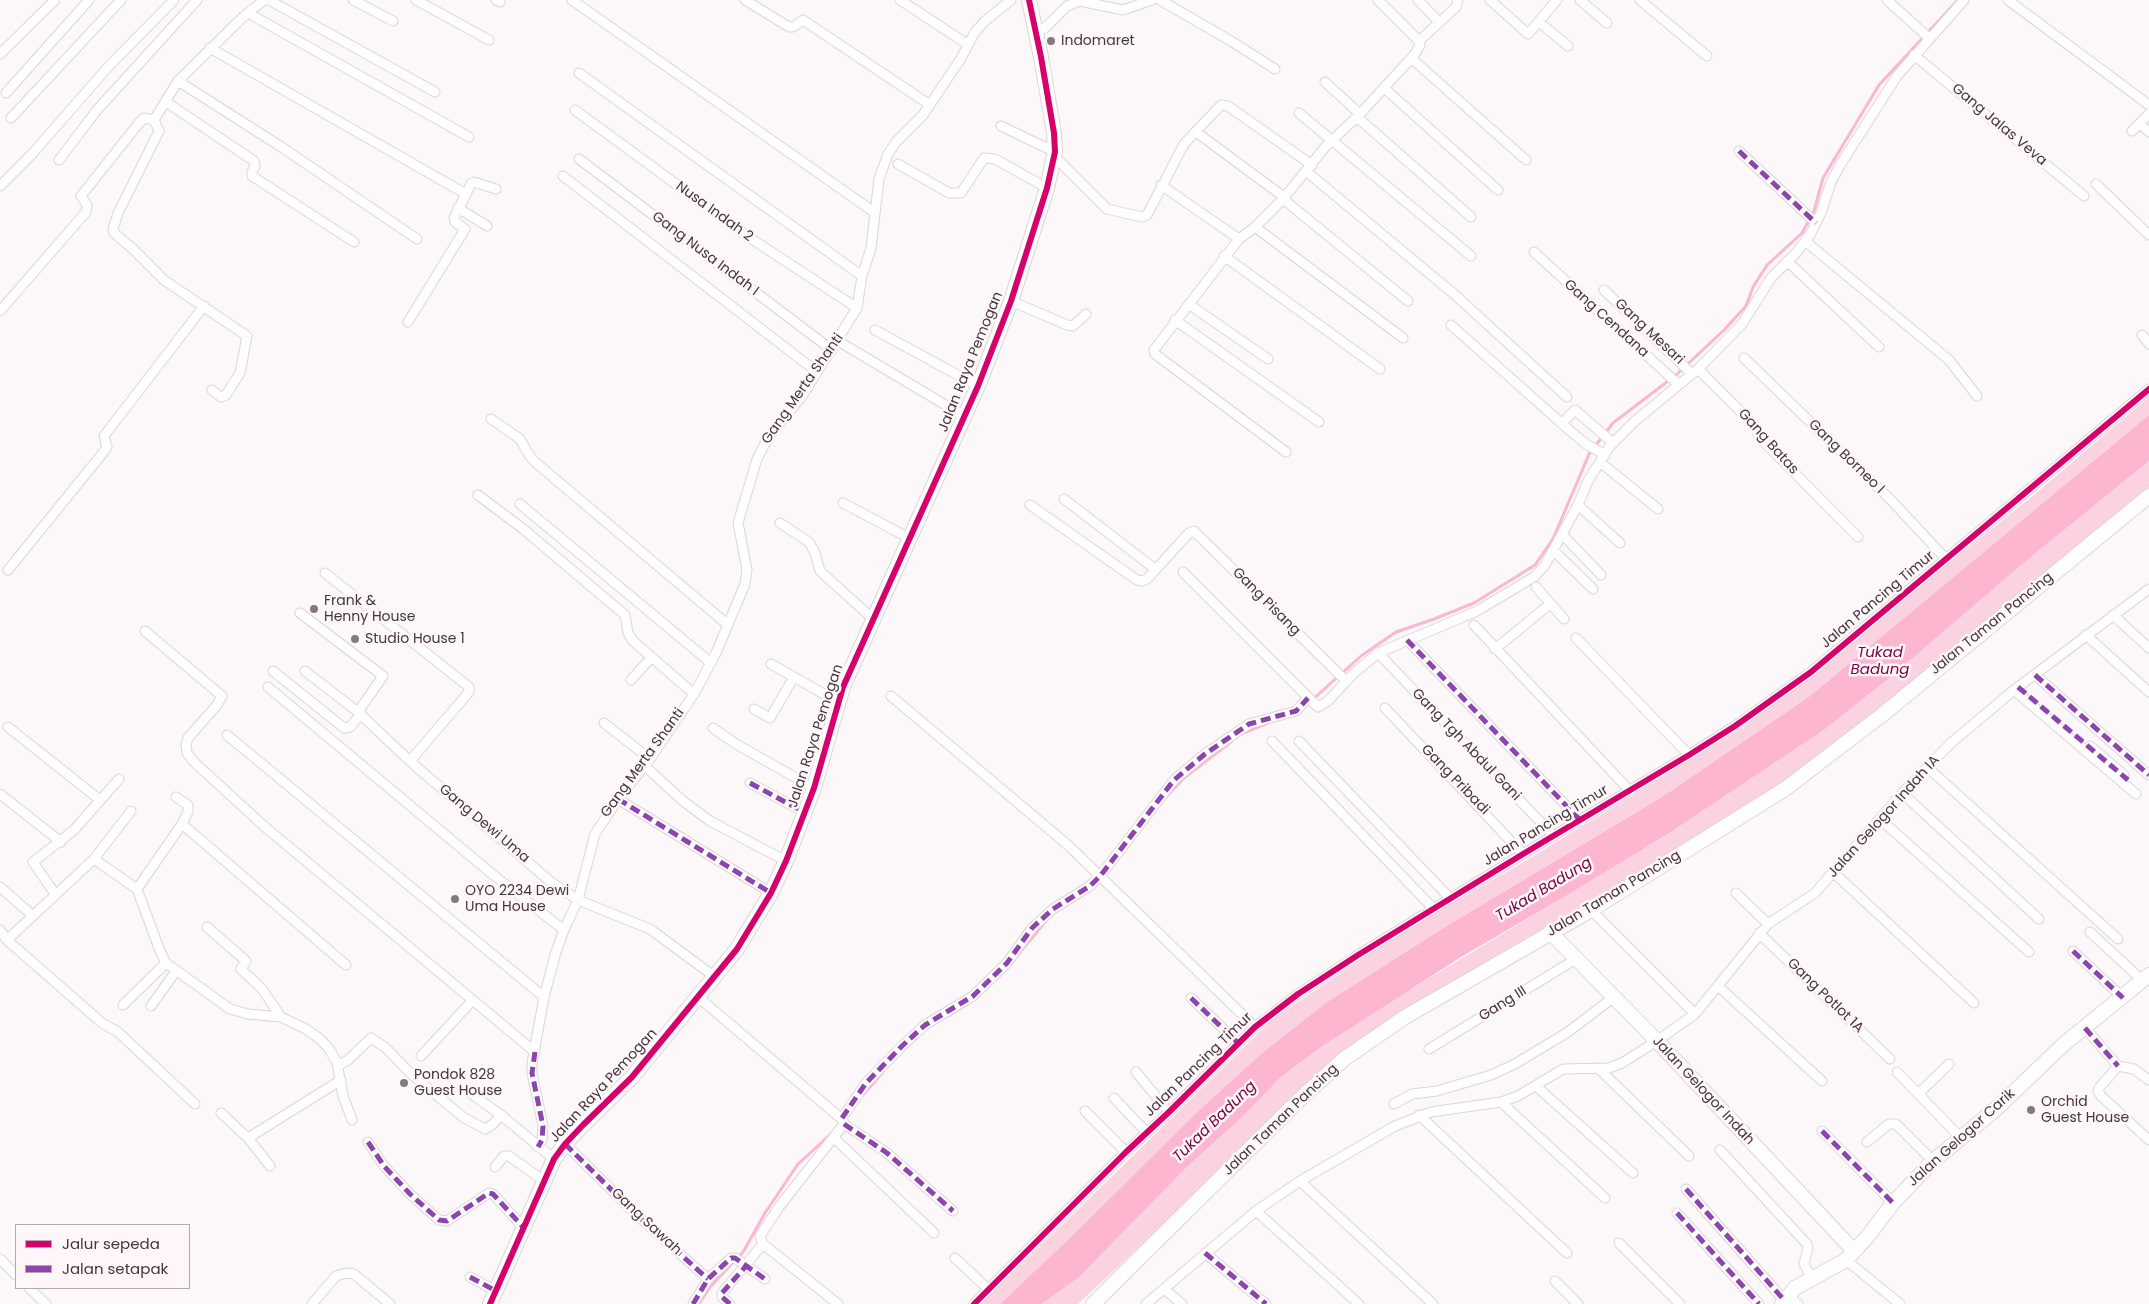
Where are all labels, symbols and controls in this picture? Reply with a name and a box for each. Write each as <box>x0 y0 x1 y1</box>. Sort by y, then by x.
place label: Indomaret <box>1061 33 1135 49</box>
marker: Indomaret <box>1045 35 1057 47</box>
street label: Gang Jalas Veva <box>1948 80 2050 170</box>
street label: Nusa Indah 2 <box>672 178 756 246</box>
street label: Gang Nusa Indah I <box>648 208 762 300</box>
street label: Gang Cendana <box>1560 277 1652 361</box>
street label: Jalan Raya Pemogan <box>935 289 1007 435</box>
street label: Gang Mesari <box>1611 296 1687 368</box>
street label: Gang Merta Shanti <box>759 331 847 447</box>
street label: Gang Batas <box>1734 406 1802 478</box>
street label: Gang Borneo I <box>1805 417 1887 497</box>
street label: Jalan Pancing Timur <box>1818 548 1938 652</box>
street label: Gang Pisang <box>1229 565 1303 639</box>
street label: Jalan Taman Pancing <box>1927 569 2057 679</box>
place label: Frank & Henny House <box>324 593 416 626</box>
marker: Frank & Henny House <box>308 603 320 615</box>
place label: Studio House 1 <box>365 631 465 647</box>
marker: Studio House 1 <box>349 633 361 645</box>
water label: Tukad Badung <box>1851 644 1909 679</box>
street label: Jalan Raya Pemogan <box>785 662 847 810</box>
street label: Gang Tgh Abdul Gani <box>1408 685 1524 805</box>
street label: Gang Merta Shanti <box>598 705 688 821</box>
street label: Gang Pribadi <box>1417 741 1493 819</box>
street label: Jalan Gelogor Indah IA <box>1825 752 1943 882</box>
street label: Gang Dewi Uma <box>435 781 533 867</box>
street label: Jalan Pancing Timur <box>1480 782 1612 870</box>
street label: Jalan Taman Pancing <box>1544 847 1684 941</box>
water label: Tukad Badung <box>1493 854 1595 926</box>
place label: OYO 2234 Dewi Uma House <box>465 883 569 916</box>
marker: OYO 2234 Dewi Uma House <box>449 893 461 905</box>
street label: Gang Potlot 1A <box>1783 955 1867 1037</box>
street label: Gang III <box>1476 983 1530 1025</box>
street label: Jalan Pancing Timur <box>1142 1009 1256 1121</box>
street label: Jalan Raya Pemogan <box>547 1026 661 1146</box>
street label: Jalan Gelogor Indah <box>1648 1033 1758 1149</box>
street label: Jalan Taman Pancing <box>1220 1061 1342 1179</box>
place label: Pondok 828 Guest House <box>414 1067 502 1100</box>
marker: Pondok 828 Guest House <box>398 1077 410 1089</box>
water label: Tukad Badung <box>1170 1078 1260 1166</box>
street label: Jalan Gelogor Carik <box>1905 1086 2019 1190</box>
place label: Orchid Guest House <box>2041 1094 2129 1126</box>
marker: Orchid Guest House <box>2025 1104 2037 1116</box>
street label: Gang Sawah <box>607 1185 685 1259</box>
legend <box>15 1224 190 1289</box>
text: Jalur sepeda <box>62 1233 160 1254</box>
text: Jalan setapak <box>62 1258 168 1279</box>

